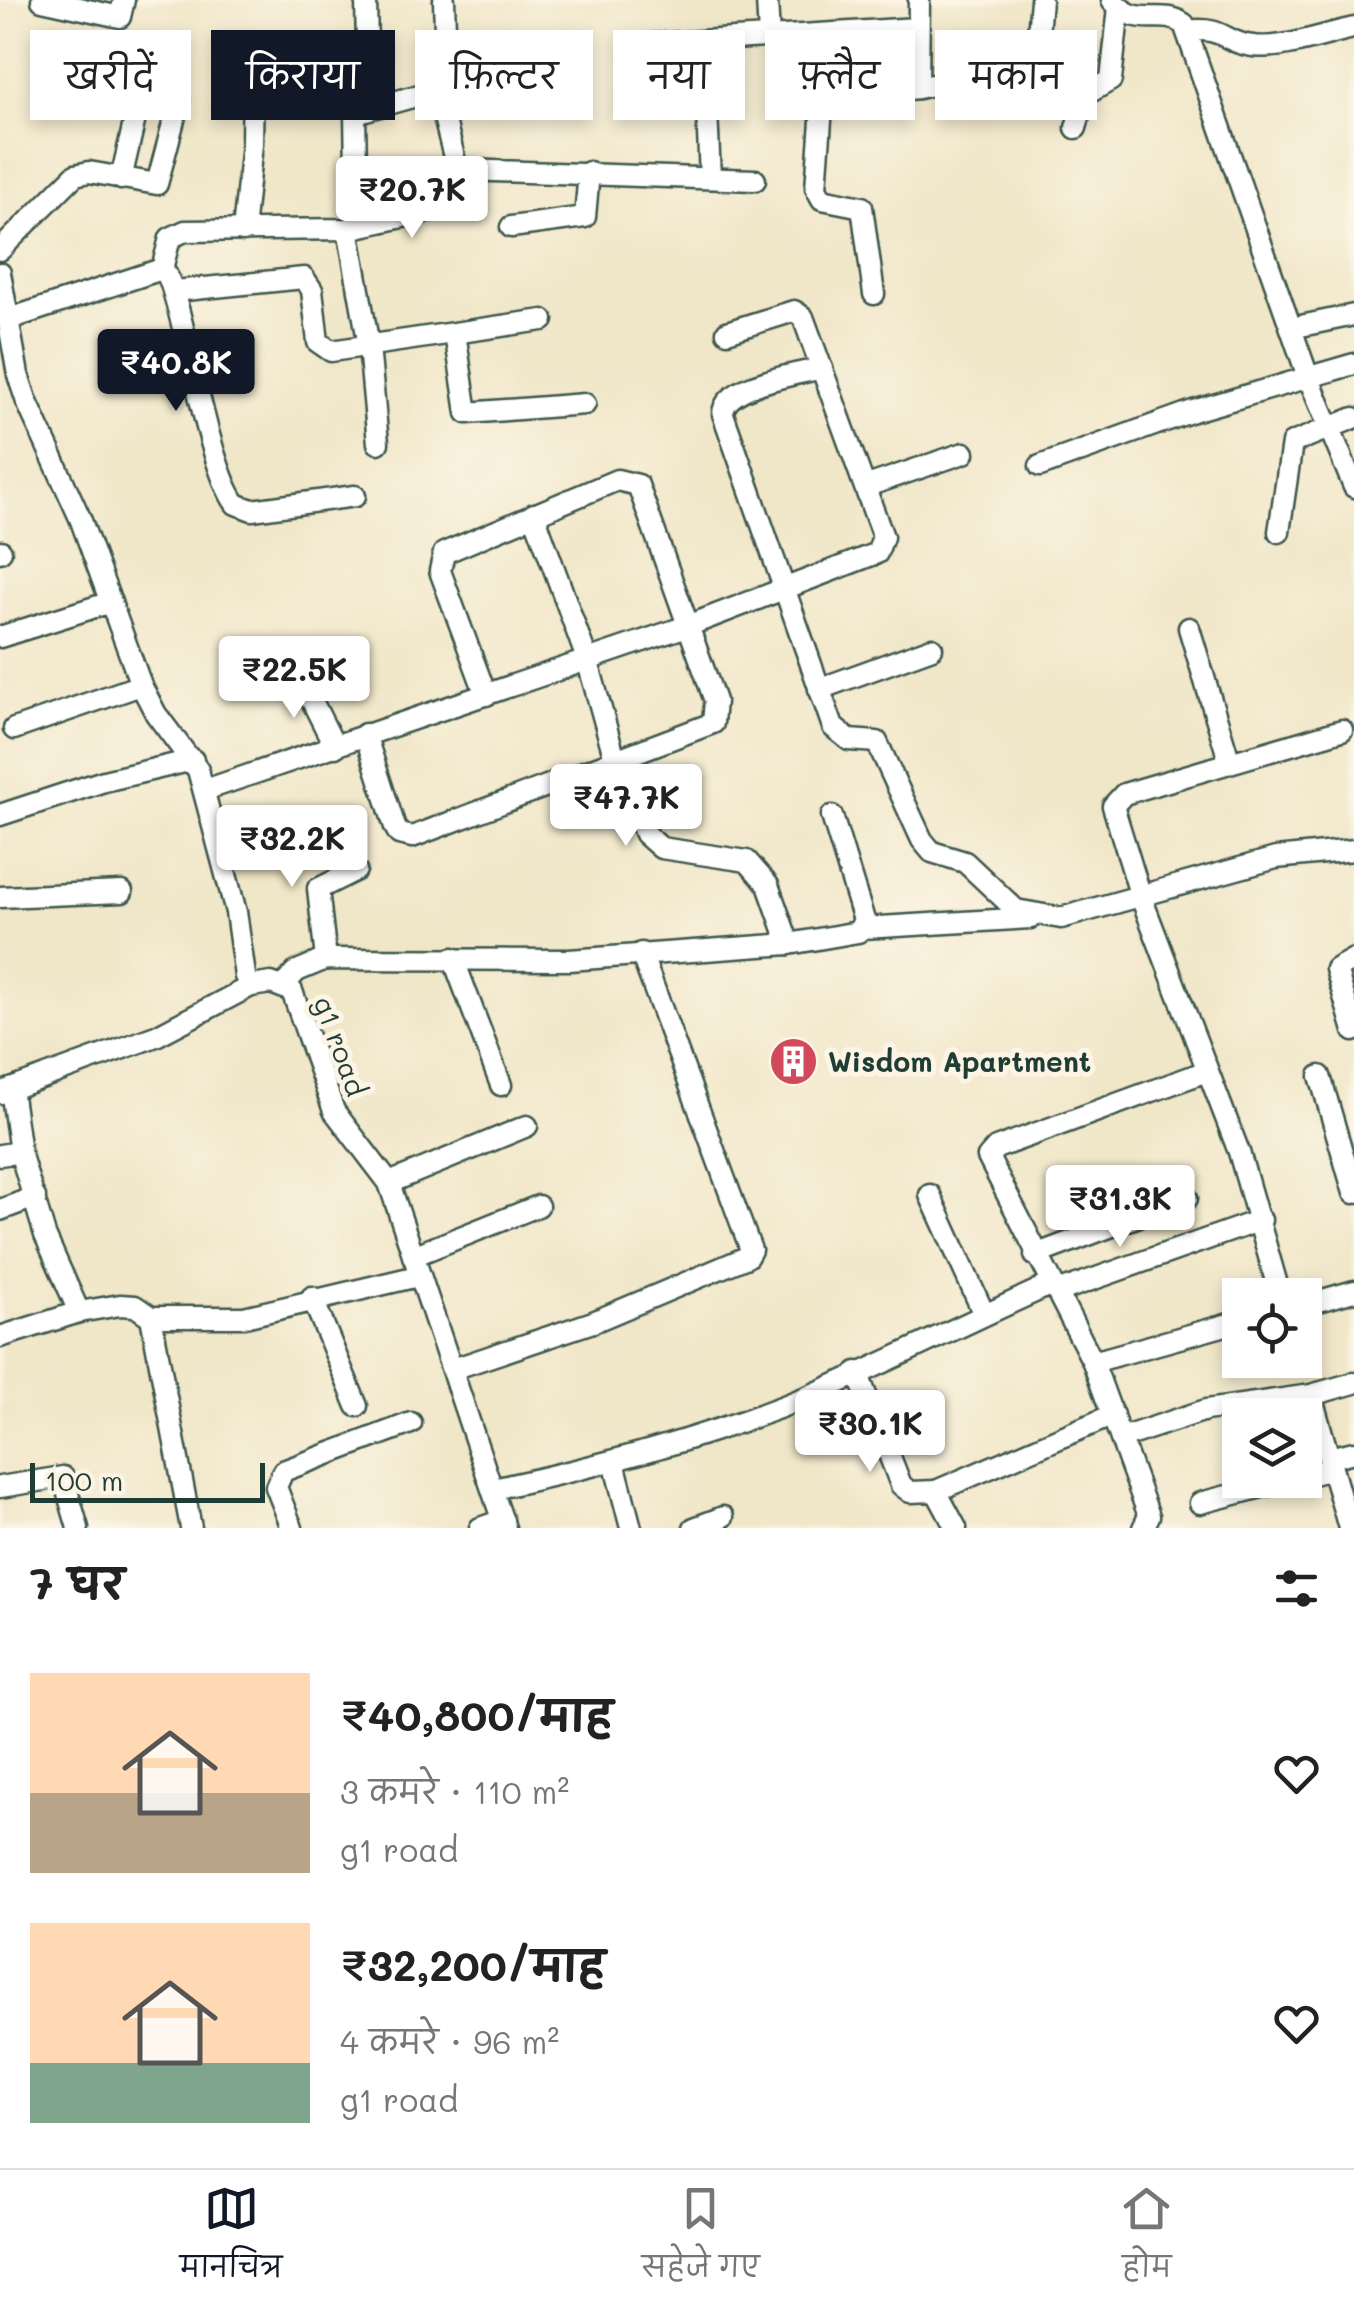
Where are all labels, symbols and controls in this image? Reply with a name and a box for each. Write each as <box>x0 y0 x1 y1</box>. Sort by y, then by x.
chip: खरीदें <box>30 30 191 120</box>
chip: किराया <box>211 30 395 120</box>
chip: फ़िल्टर <box>415 30 593 120</box>
chip: नया <box>613 30 745 120</box>
chip: फ़्लैट <box>765 30 915 120</box>
chip: मकान <box>935 30 1097 120</box>
pin: ₹20.7K <box>331 156 493 241</box>
text: ₹20.7K <box>358 167 466 209</box>
pin: ₹40.8K <box>95 329 257 414</box>
text: ₹40.8K <box>120 340 232 382</box>
pin: ₹22.5K <box>213 636 375 721</box>
text: ₹22.5K <box>241 647 347 689</box>
pin: ₹47.7K <box>545 764 707 849</box>
text: ₹47.7K <box>572 775 680 817</box>
pin: ₹32.2K <box>211 805 373 890</box>
text: ₹32.2K <box>238 816 346 858</box>
street label: g1 road <box>306 991 376 1101</box>
building icon: Wisdom Apartment <box>767 1035 819 1087</box>
place label: Wisdom Apartment <box>828 1043 1091 1079</box>
pin: ₹31.3K <box>1039 1165 1201 1250</box>
text: ₹31.3K <box>1068 1176 1172 1218</box>
map controls <box>1222 1278 1322 1498</box>
button: locate <box>1222 1278 1322 1378</box>
pin: ₹30.1K <box>789 1390 951 1475</box>
button: layers <box>1222 1398 1322 1498</box>
text: ₹30.1K <box>817 1401 923 1443</box>
scale bar <box>30 1458 265 1502</box>
text: 100 m <box>45 1462 123 1498</box>
text: 7 घर <box>30 1555 124 1610</box>
icon: filters <box>1269 1561 1324 1616</box>
text: ₹40,800/माह <box>340 1687 613 1742</box>
icon: home <box>110 1713 230 1833</box>
icon: heart <box>1269 1746 1324 1801</box>
text: 3 कमरे · 110 m² <box>340 1770 569 1812</box>
text: g1 road <box>340 1828 458 1870</box>
text: ₹32,200/माह <box>340 1937 605 1992</box>
icon: home <box>110 1963 230 2083</box>
icon: heart <box>1269 1996 1324 2051</box>
text: 4 कमरे · 96 m² <box>340 2020 559 2062</box>
text: g1 road <box>340 2078 458 2120</box>
tab: मानचित्र <box>180 2181 282 2298</box>
tab: सहेजे गए <box>642 2181 760 2298</box>
tab: होम <box>1119 2181 1174 2298</box>

